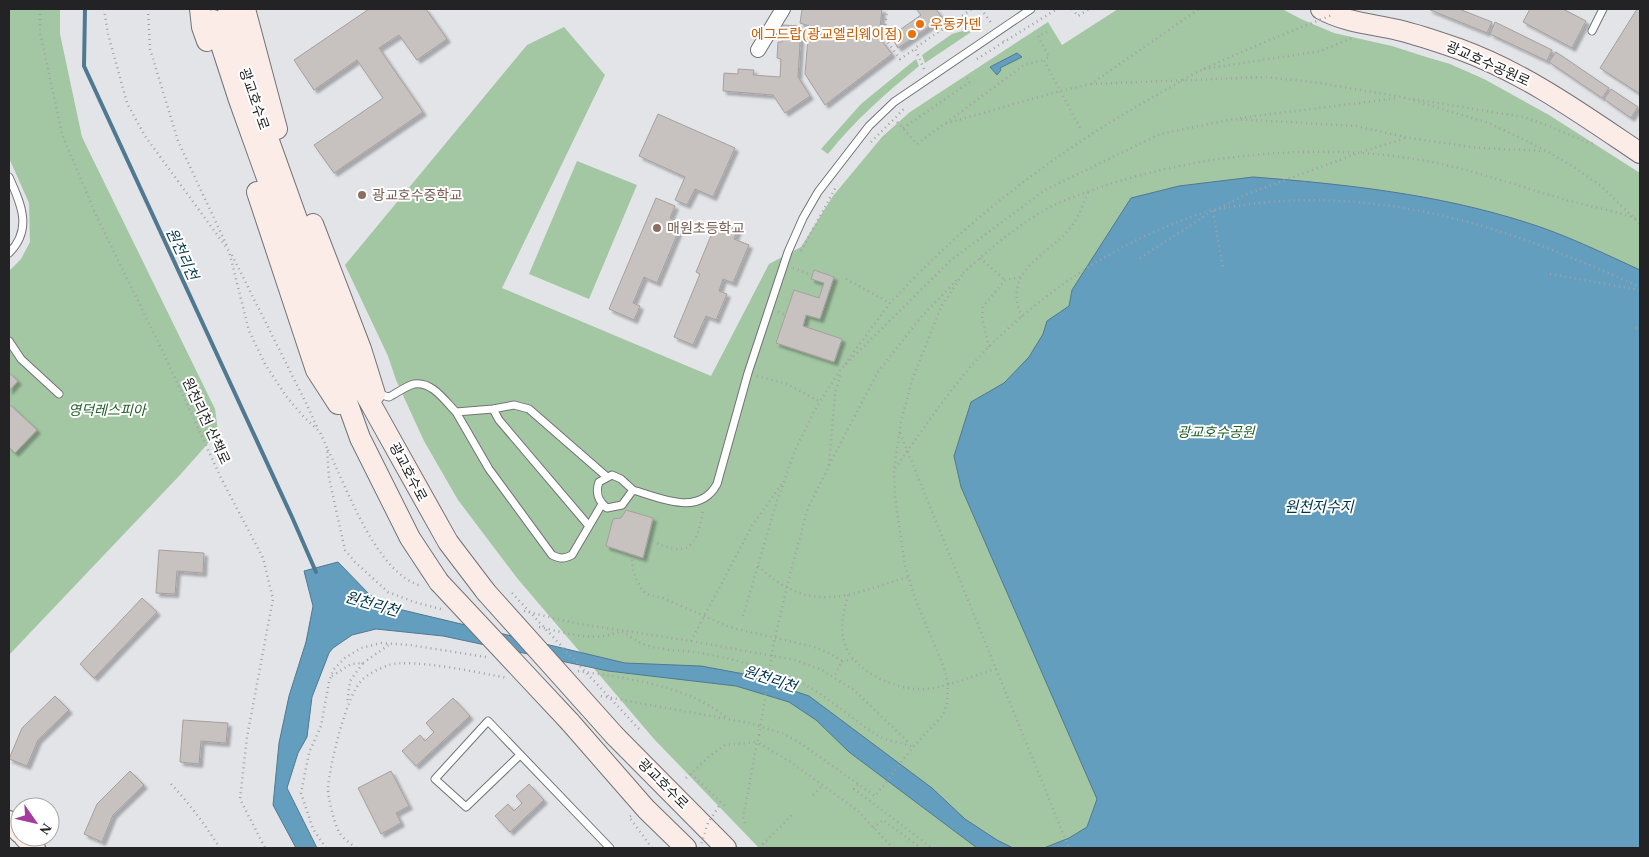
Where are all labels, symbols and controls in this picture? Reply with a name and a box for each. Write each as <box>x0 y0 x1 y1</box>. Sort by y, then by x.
place label: 우동카덴 <box>930 17 982 32</box>
marker: 우동카덴 <box>914 18 926 30</box>
place label: 에그드랍(광교엘리웨이점) <box>751 27 902 43</box>
marker: 에그드랍(광교엘리웨이점) <box>906 28 918 40</box>
street label: 광교호수공원로 <box>1444 39 1532 89</box>
street label: 광교호수로 <box>236 66 272 132</box>
place label: 광교호수중학교 <box>372 187 462 203</box>
marker: 광교호수중학교 <box>356 189 368 201</box>
place label: 매원초등학교 <box>667 220 744 236</box>
marker: 매원초등학교 <box>651 222 663 234</box>
water label: 원천리천 <box>163 226 202 284</box>
street label: 원천리천 산책로 <box>179 375 234 467</box>
park label: 영덕레스피아 <box>68 403 148 418</box>
park label: 광교호수공원 <box>1177 425 1256 440</box>
street label: 광교호수로 <box>386 440 430 504</box>
water label: 원천저수지 <box>1284 499 1355 515</box>
water label: 원천리천 <box>343 589 403 620</box>
water label: 원천리천 <box>741 663 801 696</box>
street label: 광교호수로 <box>635 756 691 812</box>
north arrow <box>10 797 60 847</box>
text: N <box>36 821 54 837</box>

